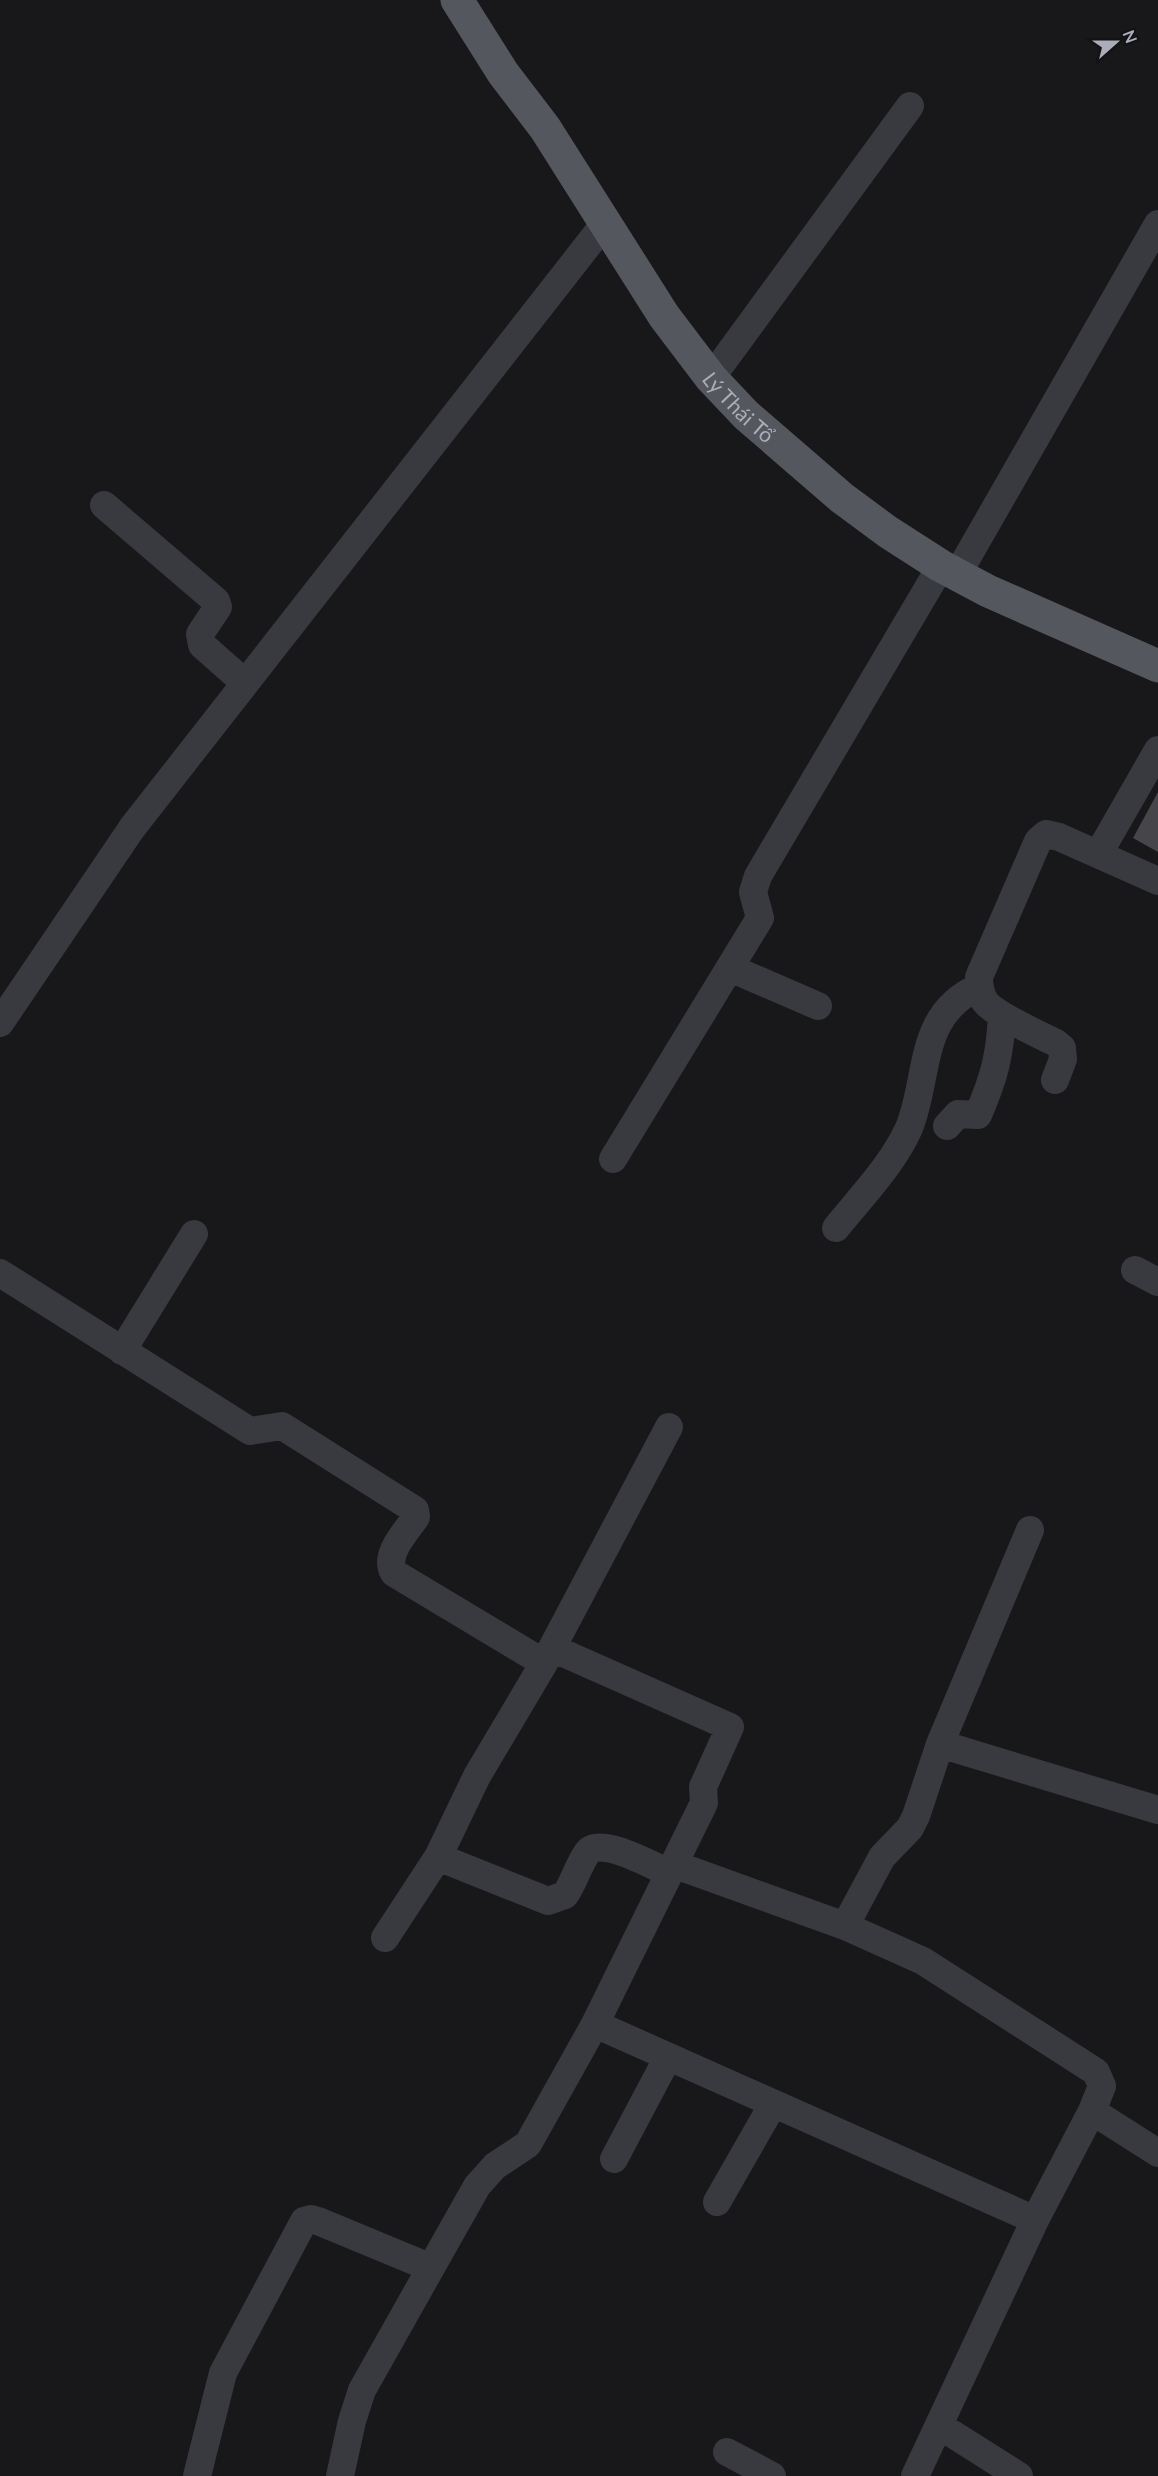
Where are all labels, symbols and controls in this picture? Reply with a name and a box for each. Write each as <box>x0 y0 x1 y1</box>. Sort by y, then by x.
north arrow <box>1086 12 1146 72</box>
text: N <box>1119 27 1142 46</box>
street label: Lý Thái Tổ <box>698 367 780 447</box>

